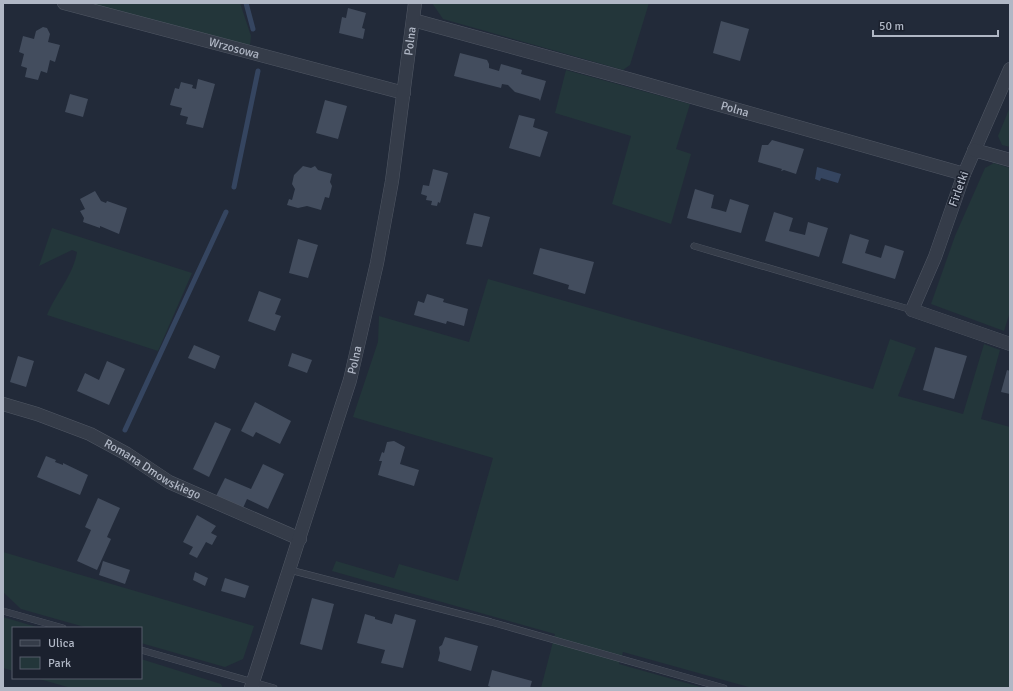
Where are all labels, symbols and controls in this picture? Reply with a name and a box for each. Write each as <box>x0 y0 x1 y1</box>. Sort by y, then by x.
scale bar <box>873 12 998 38</box>
text: 50 m <box>879 19 904 34</box>
street label: Polna <box>401 26 419 56</box>
street label: Wrzosowa <box>207 34 261 62</box>
street label: Polna <box>719 98 751 120</box>
street label: Firletki <box>946 169 972 209</box>
street label: Polna <box>344 344 365 376</box>
street label: Romana Dmowskiego <box>102 436 203 502</box>
legend <box>12 627 142 679</box>
text: Ulica <box>48 636 75 651</box>
text: Park <box>48 656 71 671</box>

